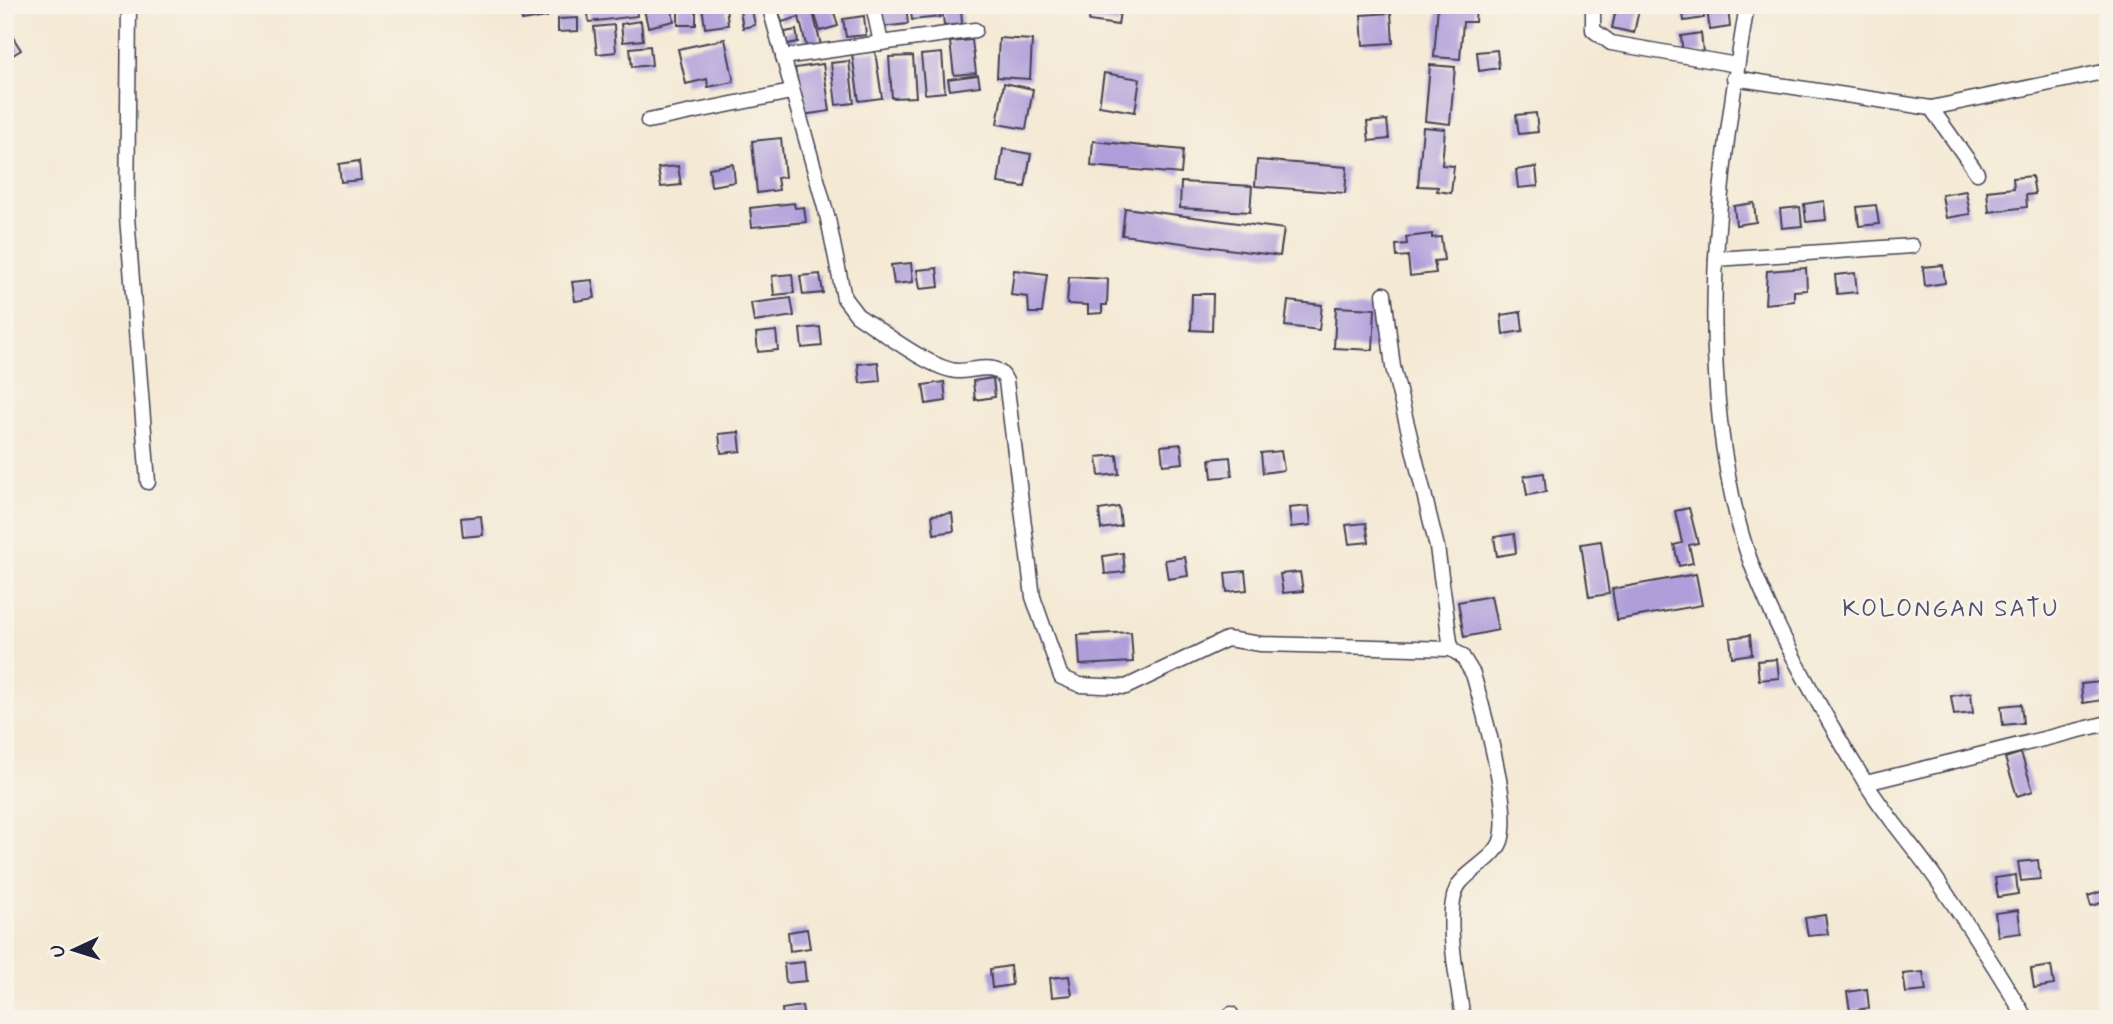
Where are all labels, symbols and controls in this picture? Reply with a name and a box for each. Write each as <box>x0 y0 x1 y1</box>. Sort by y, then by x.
district label: KOLONGAN SATU <box>1842 594 2060 625</box>
north arrow <box>38 916 108 986</box>
text: U <box>46 944 71 958</box>

